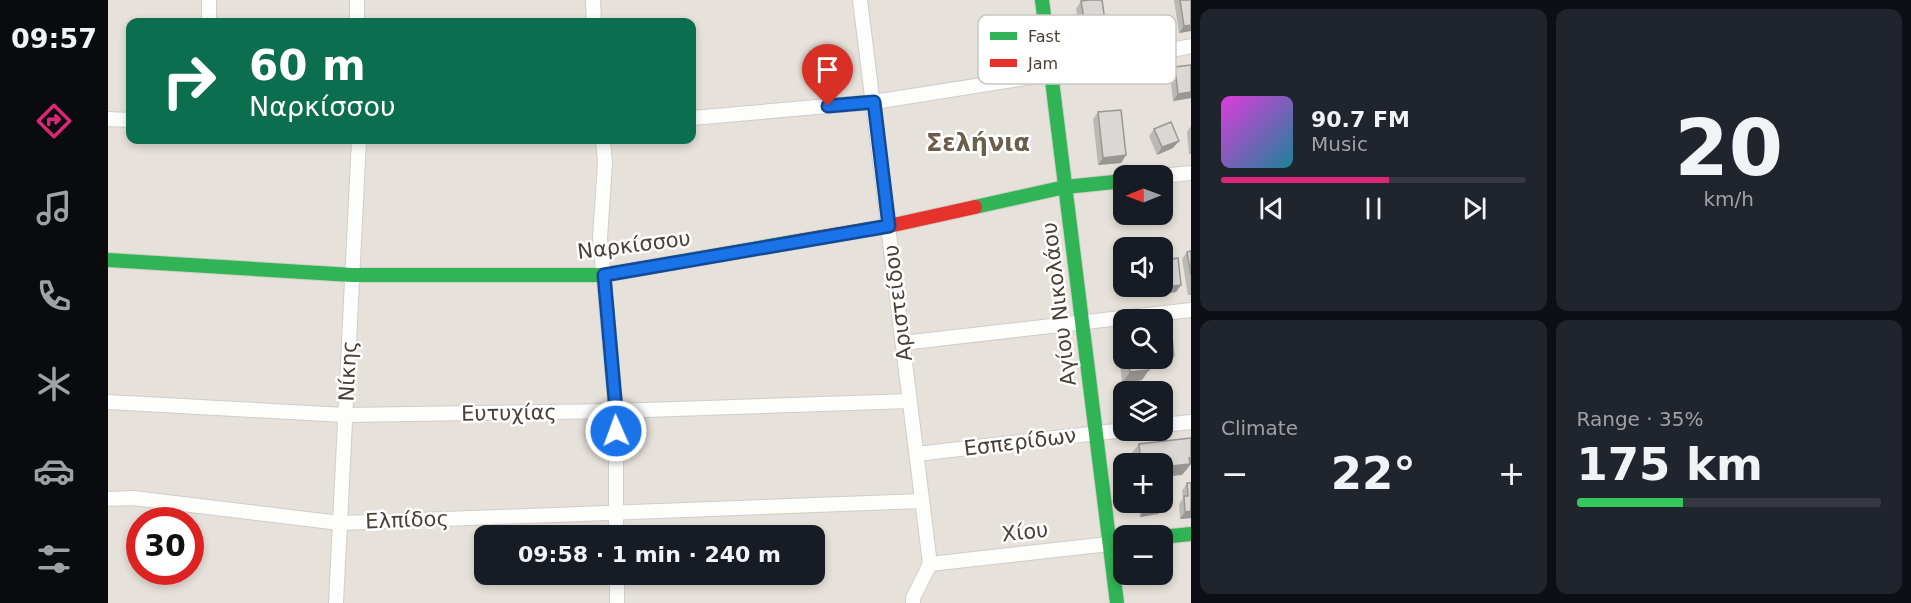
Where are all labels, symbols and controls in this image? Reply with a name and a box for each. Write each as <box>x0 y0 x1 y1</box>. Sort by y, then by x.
legend <box>978 15 1176 84</box>
text: 09:57 <box>11 23 97 54</box>
text: Fast <box>1028 27 1060 46</box>
text: 60 m <box>249 41 366 90</box>
icon: right <box>150 42 228 120</box>
pin <box>802 44 853 106</box>
icon: arrive <box>811 53 844 86</box>
text: Jam <box>1027 54 1058 73</box>
text: Ναρκίσσου <box>249 91 396 122</box>
icon: directions <box>33 100 75 142</box>
text: 20 <box>1674 103 1783 193</box>
text: 90.7 FM <box>1311 107 1410 132</box>
district label: Σελήνια <box>926 129 1030 157</box>
text: Music <box>1311 132 1368 156</box>
north arrow <box>1113 165 1173 225</box>
map controls <box>1113 165 1173 585</box>
icon: music <box>33 187 75 229</box>
text: km/h <box>1704 187 1754 211</box>
icon: previous <box>1255 192 1288 225</box>
icon: pause <box>1357 192 1390 225</box>
icon: next <box>1458 192 1491 225</box>
street label: Αγίου Νικολάου <box>1037 221 1081 387</box>
street label: Ναρκίσσου <box>576 226 692 264</box>
button: sound <box>1113 237 1173 297</box>
street label: Αριστείδου <box>879 243 917 363</box>
icon: phone <box>33 275 75 317</box>
button: search <box>1113 309 1173 369</box>
street label: Νίκης <box>334 340 362 402</box>
icon: climate <box>33 363 75 405</box>
button: layers <box>1113 381 1173 441</box>
position arrow <box>584 399 648 463</box>
street label: Ευτυχίας <box>461 400 557 426</box>
text: Range · 35% <box>1577 407 1703 431</box>
text: Climate <box>1221 416 1298 440</box>
street label: Εσπερίδων <box>962 423 1078 461</box>
text: 175 km <box>1577 438 1763 491</box>
text: 22° <box>1331 447 1416 500</box>
icon: car <box>33 450 75 492</box>
button: + <box>1113 453 1173 513</box>
text: − <box>1221 454 1249 493</box>
text: + <box>1498 454 1526 493</box>
speed limit sign: 30 <box>126 507 204 585</box>
street label: Ελπίδος <box>365 507 449 533</box>
street label: Χίου <box>1001 518 1049 546</box>
button: − <box>1113 525 1173 585</box>
icon: filters <box>33 538 75 580</box>
text: 09:58 · 1 min · 240 m <box>518 542 781 567</box>

